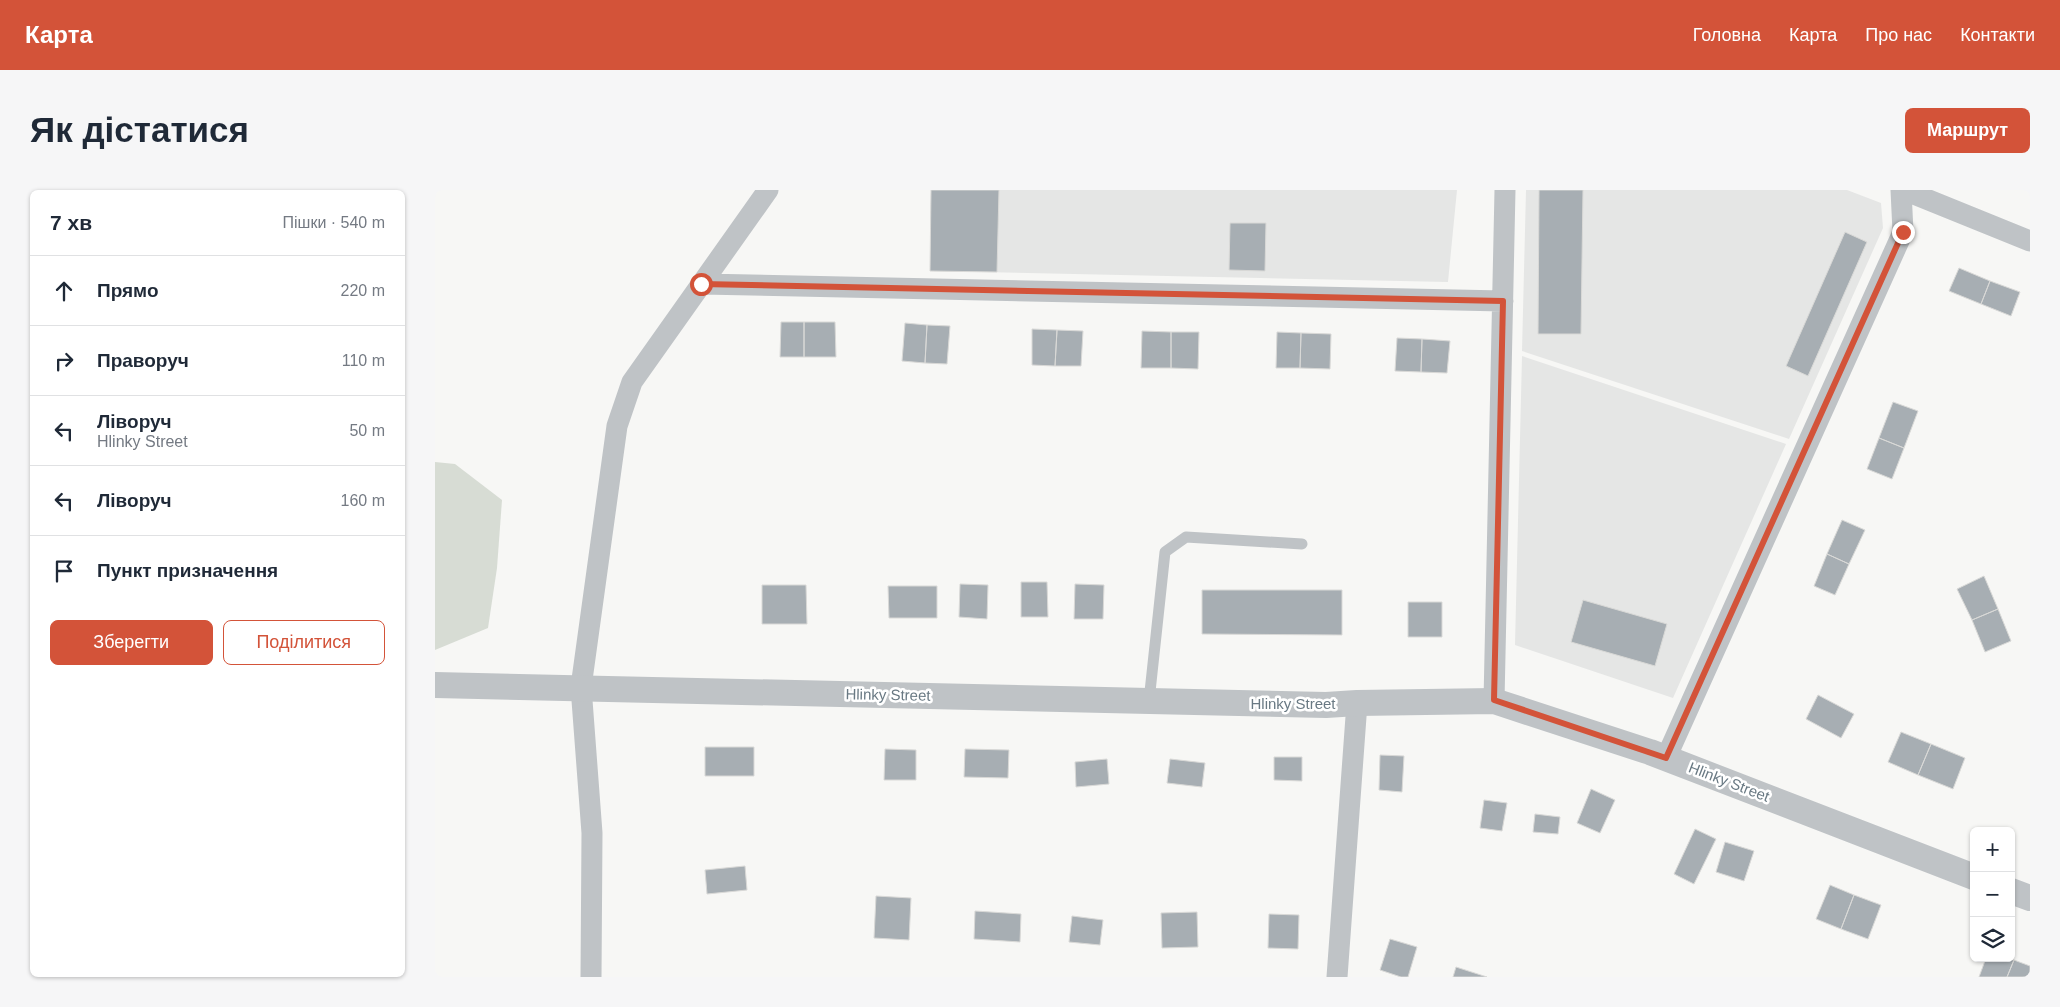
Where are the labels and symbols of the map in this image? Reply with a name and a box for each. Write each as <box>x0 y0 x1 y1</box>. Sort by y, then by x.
route end <box>1892 221 1915 244</box>
route start <box>690 273 713 296</box>
street label: Hlinky Street <box>845 685 931 704</box>
street label: Hlinky Street <box>1250 695 1336 712</box>
street label: Hlinky Street <box>1686 758 1773 805</box>

